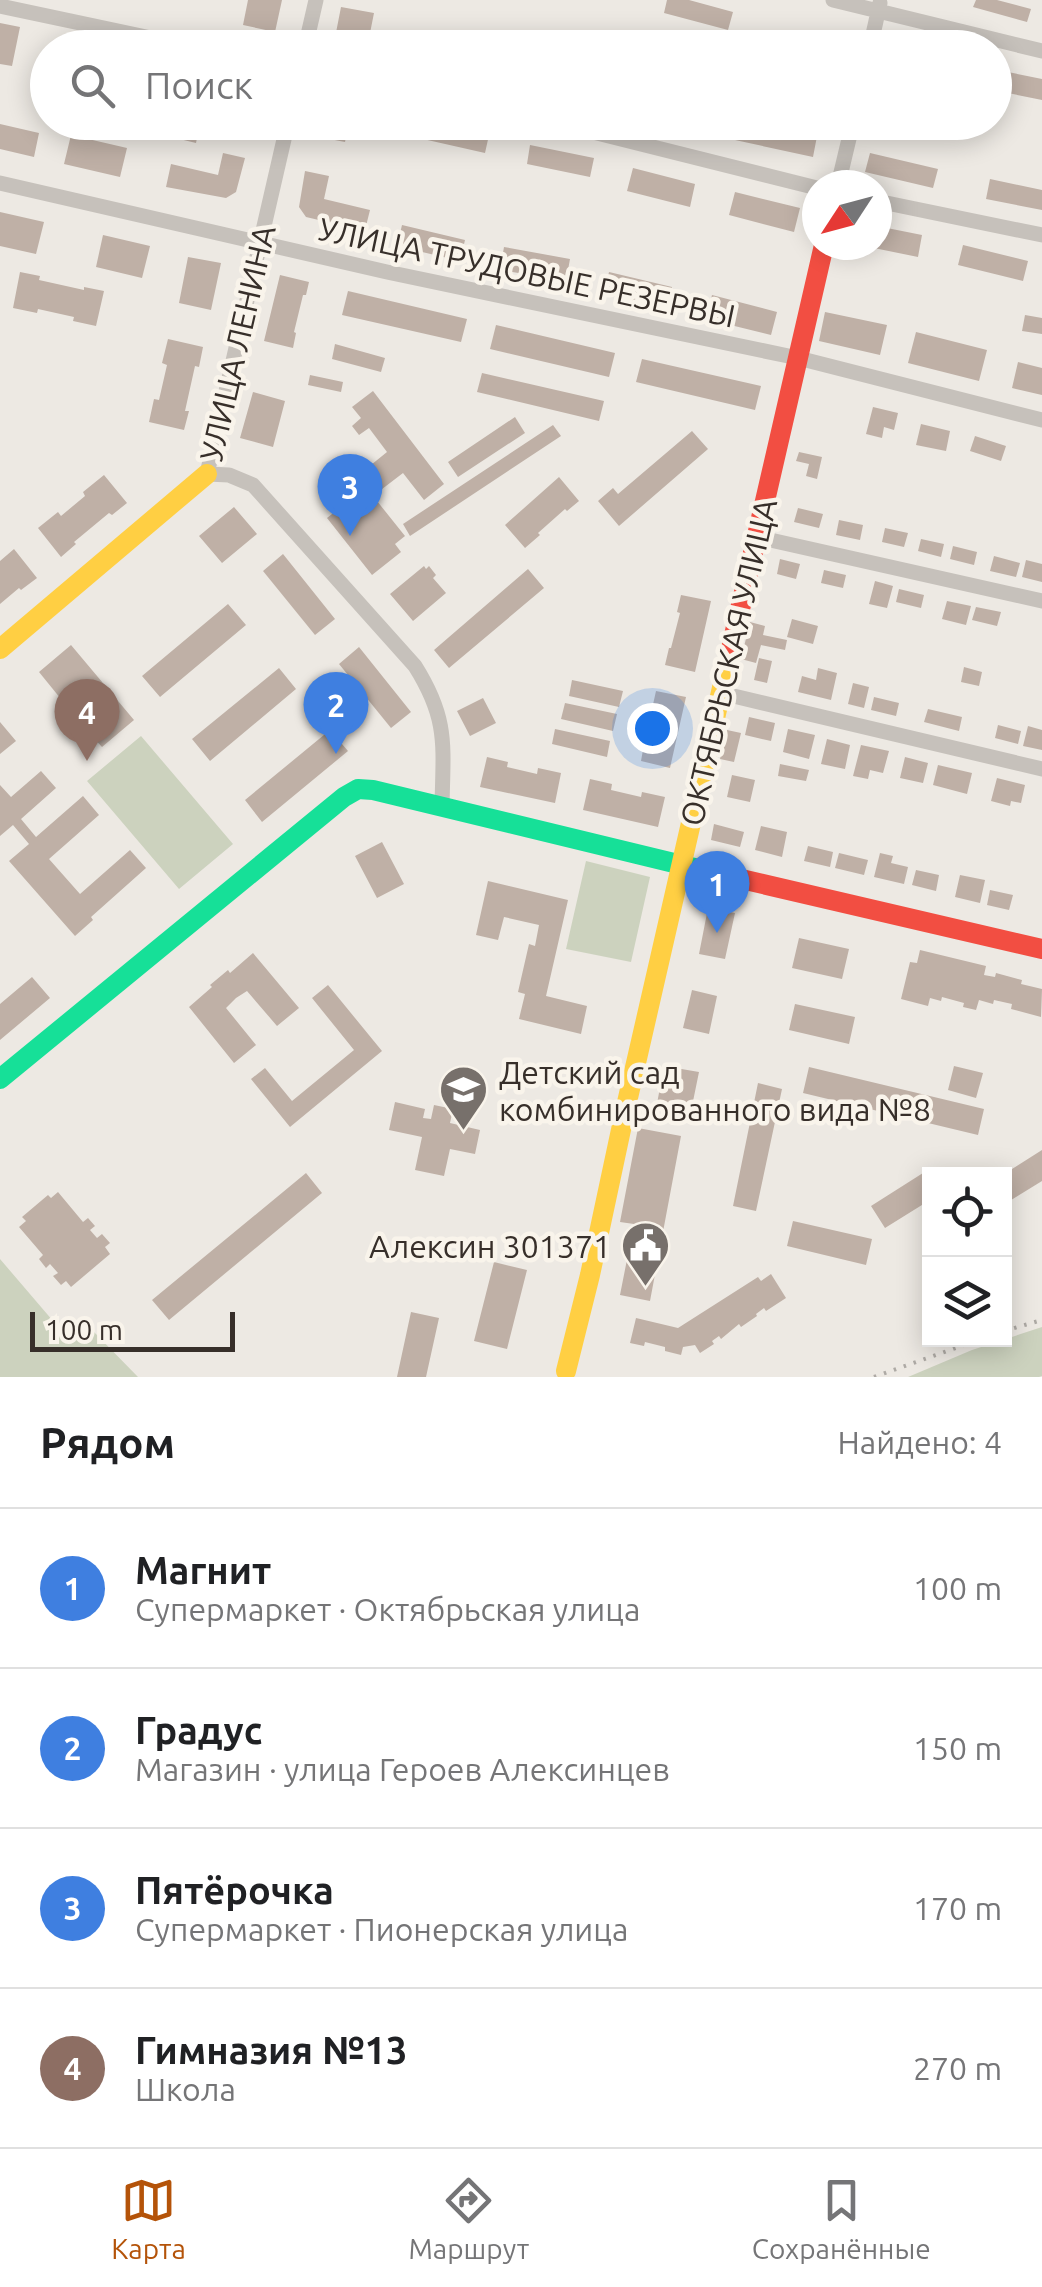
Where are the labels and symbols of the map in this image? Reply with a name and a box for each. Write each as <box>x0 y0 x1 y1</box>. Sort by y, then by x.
north arrow <box>802 170 892 260</box>
street label: УЛИЦА ТРУДОВЫЕ РЕЗЕРВЫ <box>316 210 738 334</box>
street label: УЛИЦА ЛЕНИНА <box>192 221 282 465</box>
pin: 3 <box>318 454 382 536</box>
street label: ОКТЯБРЬСКАЯ УЛИЦА <box>673 495 783 829</box>
pin: 2 <box>304 672 368 754</box>
pin: 4 <box>54 678 120 761</box>
your location <box>627 703 678 754</box>
pin: 1 <box>684 850 750 933</box>
place label: Детский сад комбинированного вида №8 <box>499 1054 931 1127</box>
school or university icon: Детский сад комбинированного вида №8 <box>438 1064 490 1132</box>
public building icon: Алексин 301371 <box>620 1220 672 1288</box>
place label: Алексин 301371 <box>369 1228 611 1264</box>
scale bar <box>30 1307 235 1352</box>

